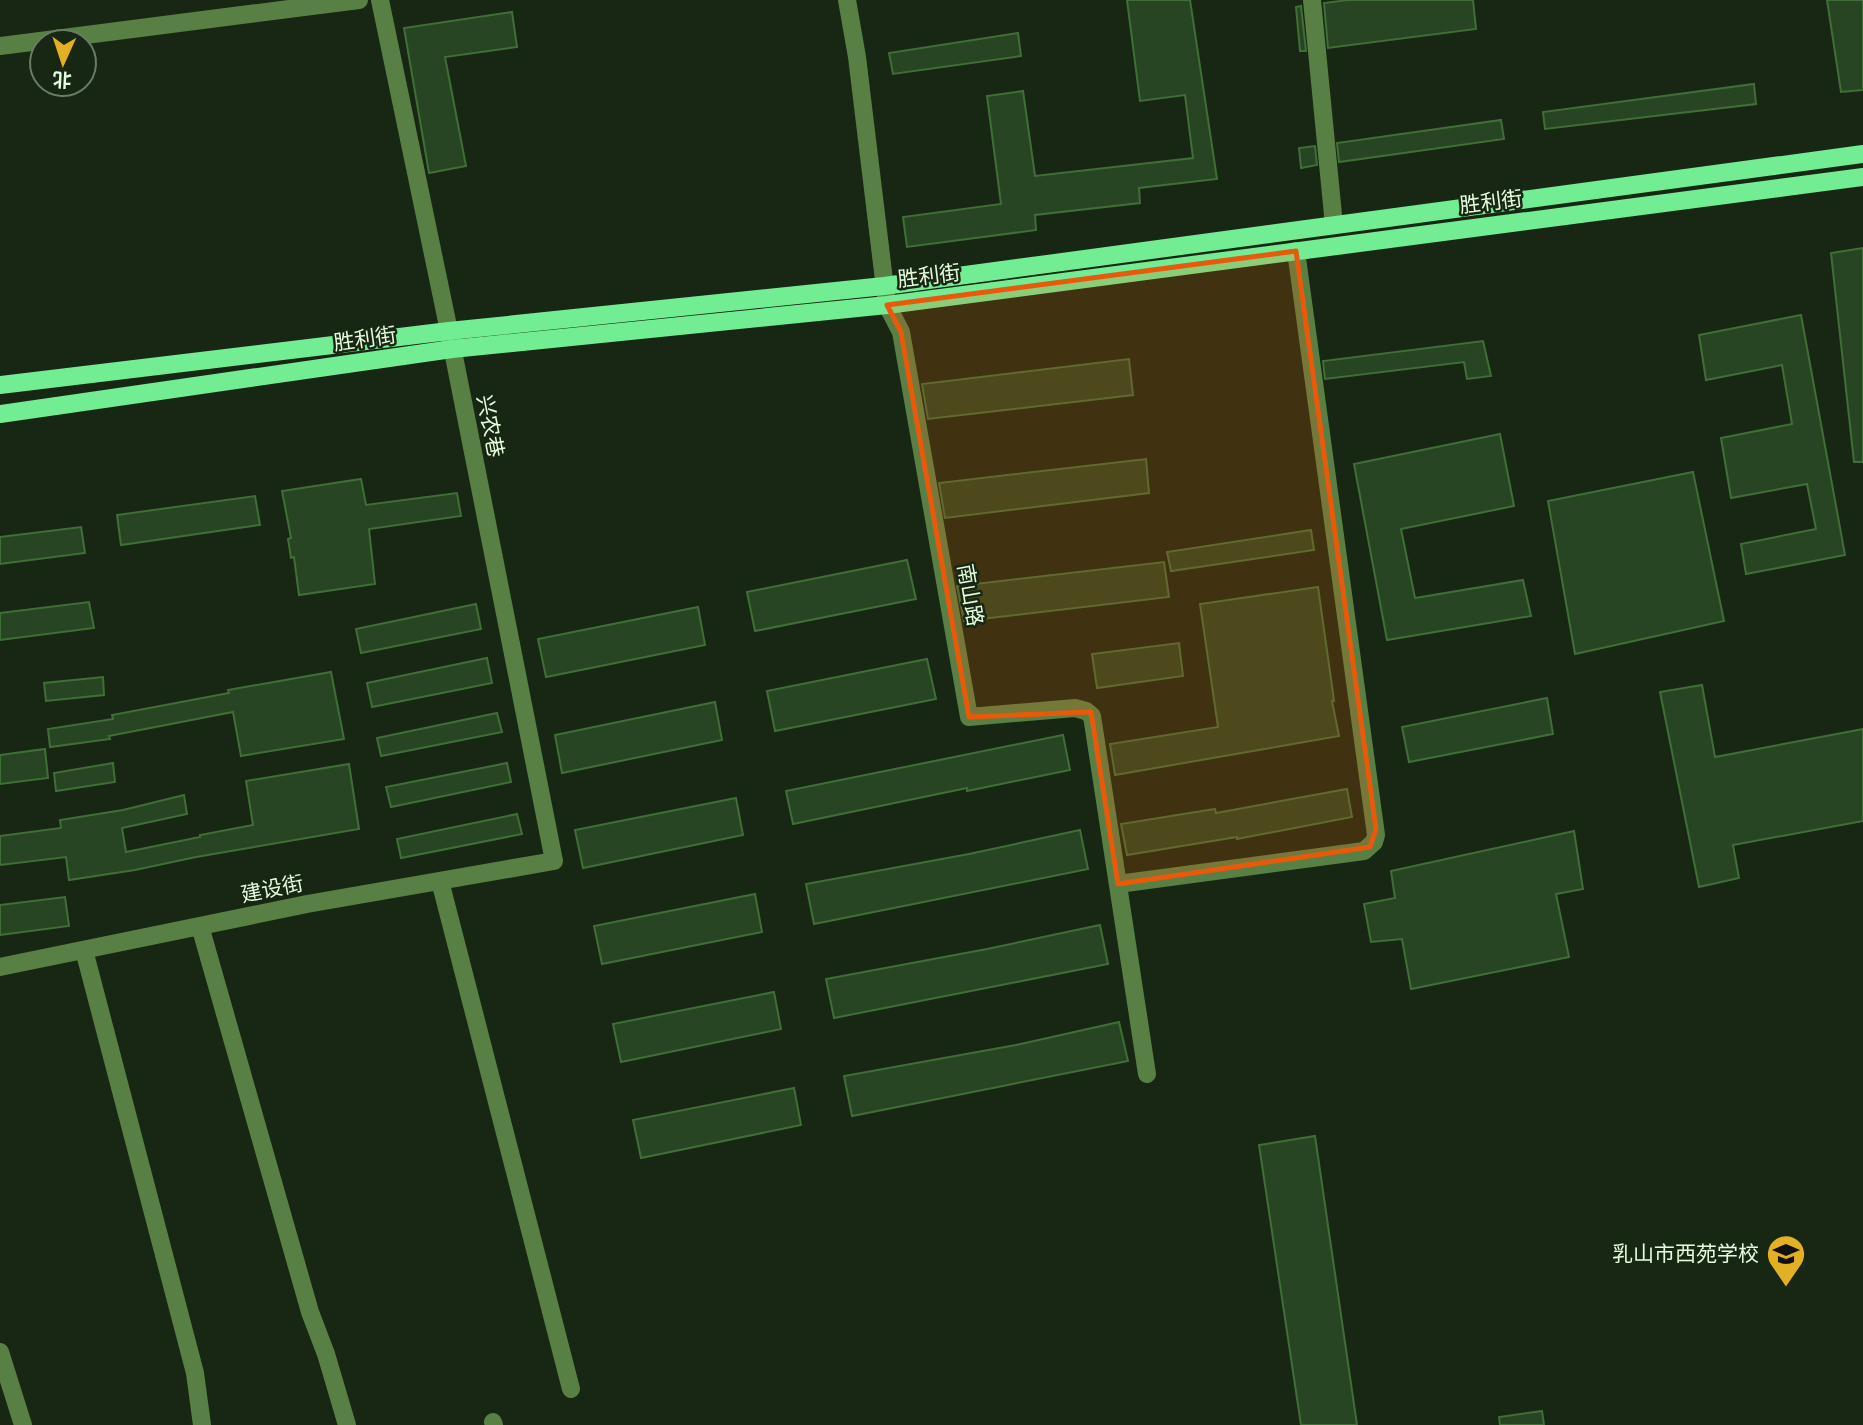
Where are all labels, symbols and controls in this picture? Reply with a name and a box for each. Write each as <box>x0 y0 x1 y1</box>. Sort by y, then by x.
north arrow <box>28 28 98 98</box>
text: 北 <box>52 66 72 93</box>
street label: 胜利街 <box>1458 183 1524 219</box>
street label: 胜利街 <box>896 257 962 293</box>
street label: 胜利街 <box>332 320 398 356</box>
street label: 兴农巷 <box>471 392 511 459</box>
street label: 南山路 <box>952 561 990 628</box>
street label: 建设街 <box>238 868 305 908</box>
school or university icon: 乳山市西苑学校 <box>1765 1233 1807 1288</box>
place label: 乳山市西苑学校 <box>1612 1239 1759 1267</box>

